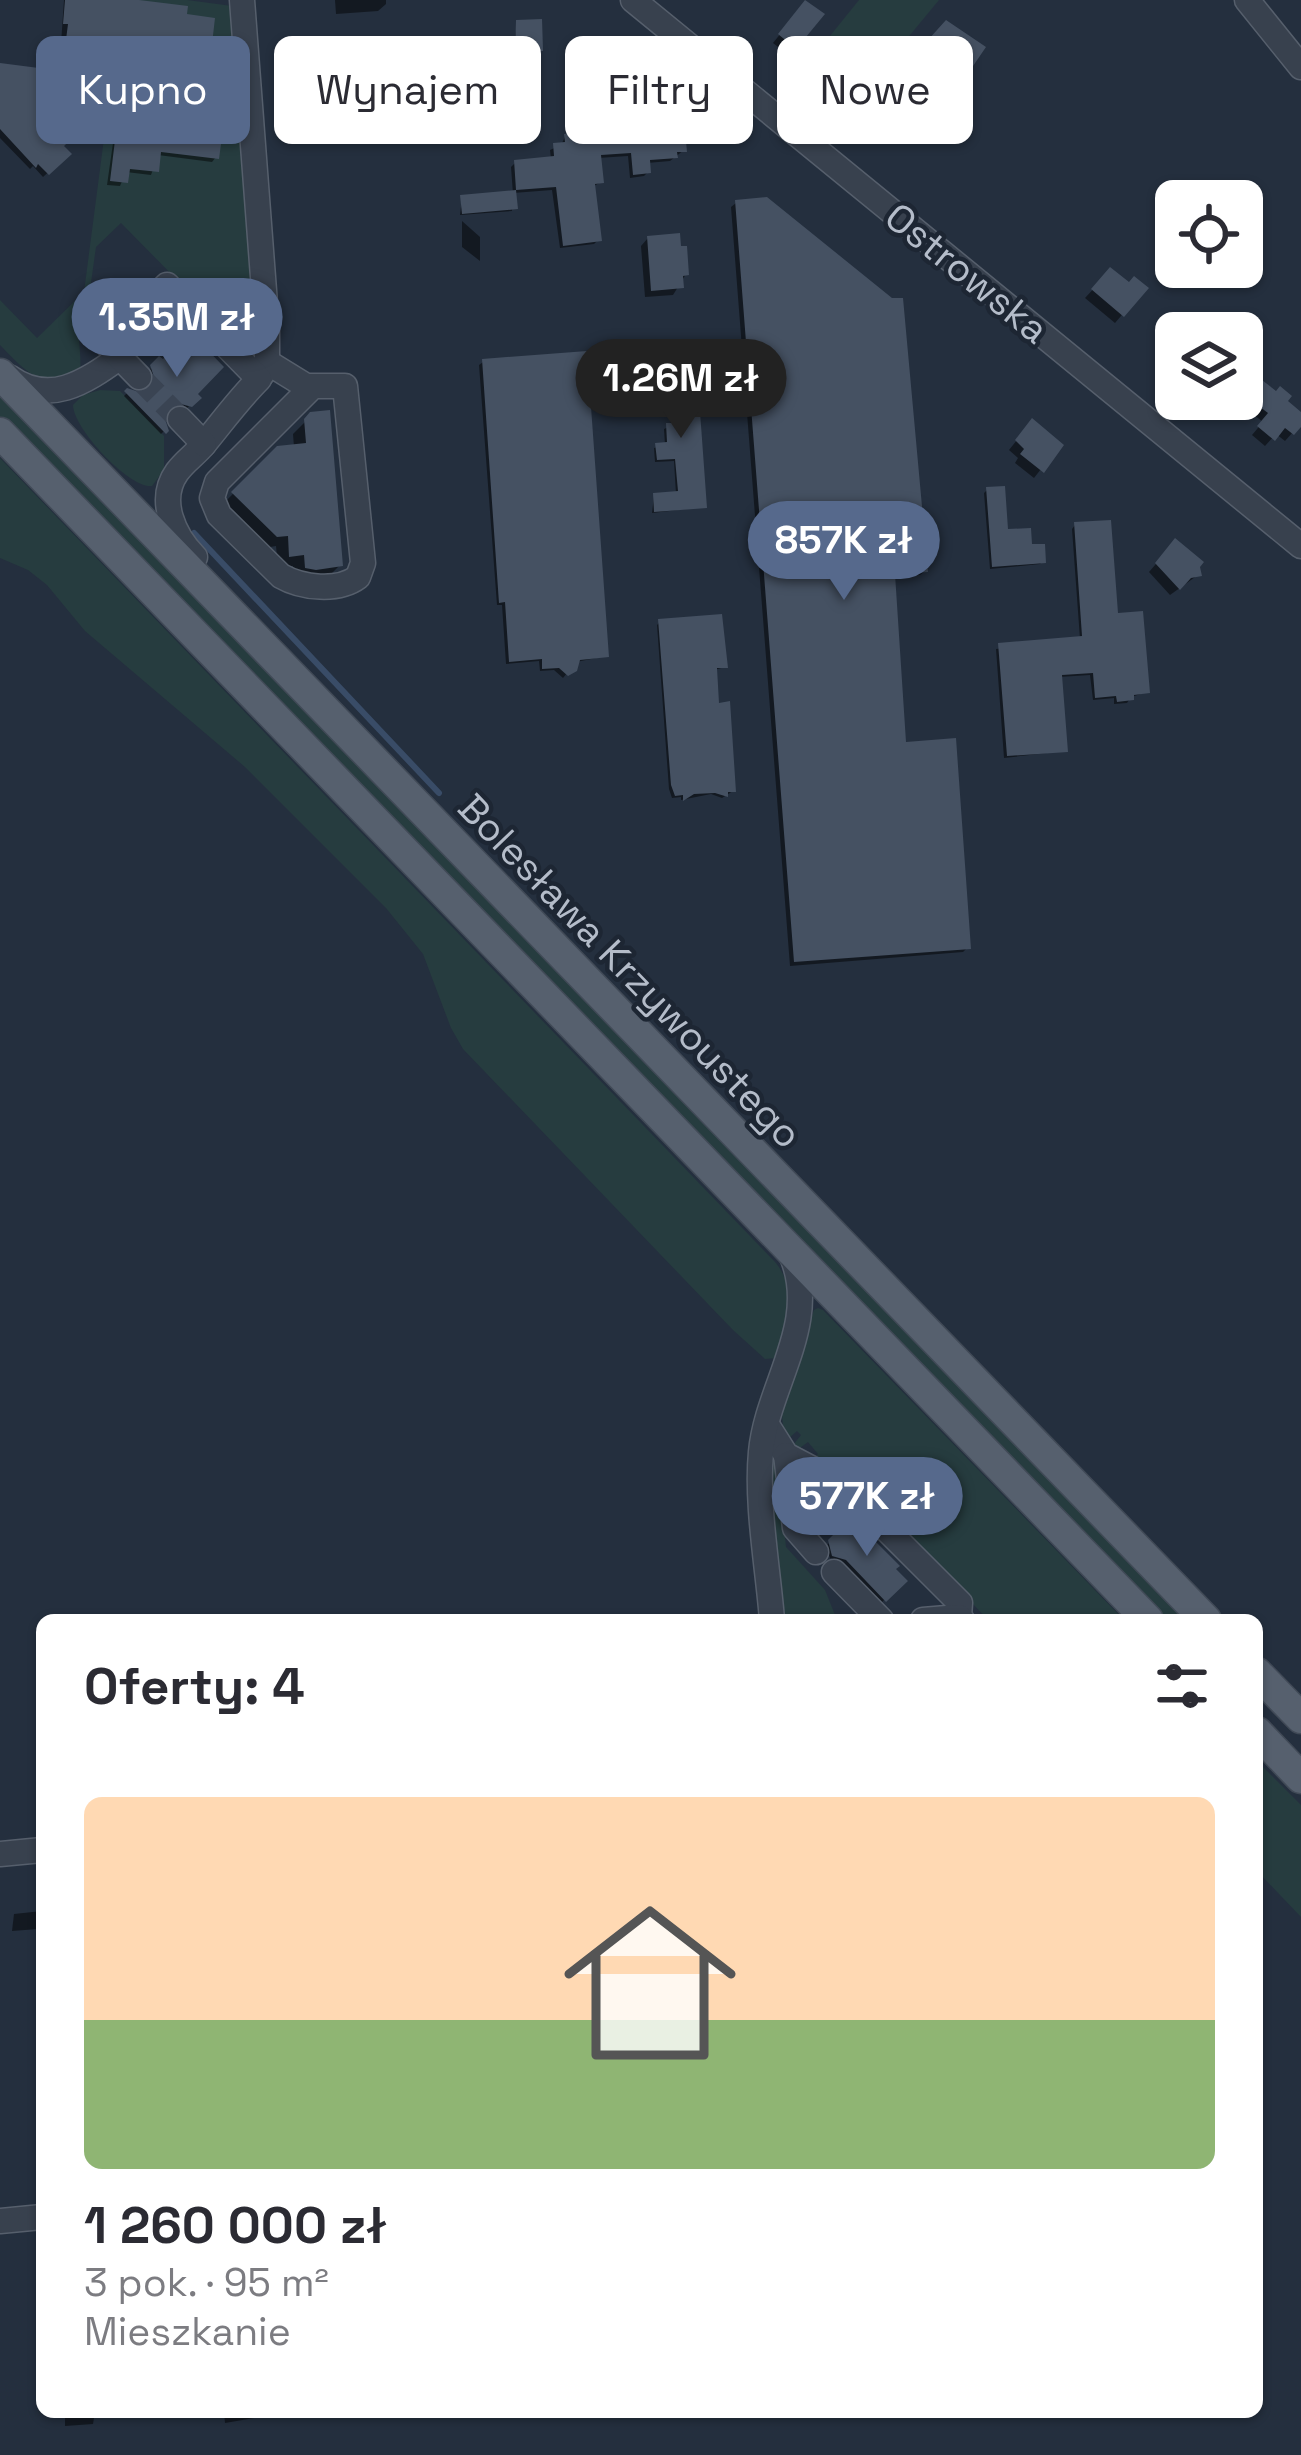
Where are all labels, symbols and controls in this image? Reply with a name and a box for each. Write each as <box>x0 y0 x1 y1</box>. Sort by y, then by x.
chip: Kupno <box>36 36 250 144</box>
chip: Wynajem <box>274 36 541 144</box>
chip: Filtry <box>565 36 753 144</box>
chip: Nowe <box>777 36 973 144</box>
map controls <box>1155 180 1263 420</box>
button: locate <box>1155 180 1263 288</box>
street label: Ostrowska <box>875 192 1059 354</box>
pin: 1.35M zł <box>53 278 301 380</box>
text: 1.35M zł <box>99 292 255 341</box>
button: layers <box>1155 312 1263 420</box>
pin: 1.26M zł <box>557 339 805 441</box>
text: 1.26M zł <box>603 353 759 402</box>
pin: 857K zł <box>733 501 955 603</box>
text: 857K zł <box>775 515 913 564</box>
street label: Bolesława Krzywoustego <box>448 784 812 1158</box>
pin: 577K zł <box>756 1457 978 1559</box>
text: 577K zł <box>799 1471 935 1520</box>
icon: filters <box>1149 1653 1215 1719</box>
text: Oferty: 4 <box>84 1654 305 1719</box>
icon: home <box>542 1875 758 2091</box>
text: 1 260 000 zł <box>84 2193 387 2258</box>
text: 3 pok. · 95 m² <box>84 2258 329 2307</box>
text: Mieszkanie <box>84 2307 291 2356</box>

